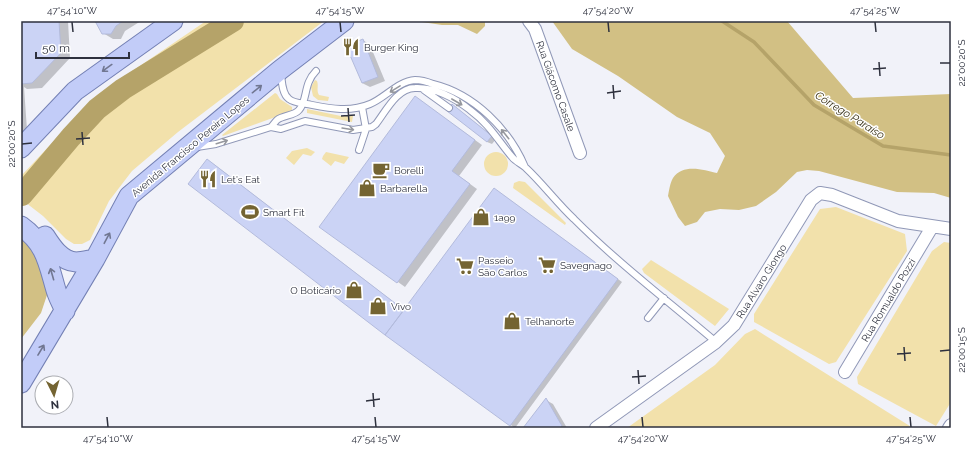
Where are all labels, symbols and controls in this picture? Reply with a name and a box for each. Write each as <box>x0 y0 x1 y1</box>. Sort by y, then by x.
text: 47°54'10"W <box>47 5 97 16</box>
text: 47°54'15"W <box>315 5 365 16</box>
text: 47°54'20"W <box>583 5 634 16</box>
text: 47°54'25"W <box>850 5 901 16</box>
scale bar <box>36 34 129 60</box>
restaurant icon: Burger King <box>341 37 361 57</box>
street label: Rua Giácomo Casale <box>534 39 577 133</box>
text: 22°00'20"S <box>956 39 967 87</box>
text: 50 m <box>42 41 70 55</box>
place label: Burger King <box>364 42 418 53</box>
one-way arrow <box>102 64 113 72</box>
one-way arrow <box>252 85 263 94</box>
one-way arrow <box>389 85 401 93</box>
water label: Córrego Paraíso <box>813 89 887 142</box>
street label: Avenida Francisco Pereira Lopes <box>129 94 251 199</box>
one-way arrow <box>451 98 463 106</box>
text: 22°00'20"S <box>6 120 17 168</box>
one-way arrow <box>341 125 354 133</box>
one-way arrow <box>501 128 509 139</box>
one-way arrow <box>215 138 228 145</box>
cafe icon: Borelli <box>371 160 391 180</box>
place label: Borelli <box>394 165 423 176</box>
restaurant icon: Let's Eat <box>198 169 218 189</box>
place label: Let's Eat <box>221 174 261 185</box>
shop icon: Barbarella <box>357 178 377 198</box>
place label: Barbarella <box>380 183 427 194</box>
sports icon: Smart Fit <box>240 202 260 222</box>
place label: Smart Fit <box>263 207 305 218</box>
shop icon: 1a99 <box>471 207 491 227</box>
place label: 1a99 <box>494 212 516 223</box>
one-way arrow <box>103 232 111 244</box>
street label: Rua Alvaro Giongo <box>734 242 789 320</box>
place label: Passeio São Carlos <box>478 255 528 278</box>
supermarket icon: Savegnago <box>537 255 557 275</box>
supermarket icon: Passeio São Carlos <box>455 256 475 276</box>
street label: Rua Romualdo Pozzi <box>859 257 918 344</box>
place label: Savegnago <box>560 260 612 271</box>
one-way arrow <box>48 268 55 281</box>
shop icon: O Boticário <box>344 280 364 300</box>
place label: O Boticário <box>290 285 341 296</box>
shop icon: Vivo <box>368 296 388 316</box>
place label: Vivo <box>391 301 411 312</box>
shop icon: Telhanorte <box>502 311 522 331</box>
place label: Telhanorte <box>525 316 574 327</box>
text: 22°00'15"S <box>956 327 967 373</box>
one-way arrow <box>38 344 46 356</box>
north arrow <box>34 375 74 415</box>
text: N <box>50 398 60 411</box>
text: 47°54'10"W <box>83 433 133 444</box>
text: 47°54'15"W <box>351 433 401 444</box>
text: 47°54'20"W <box>618 433 669 444</box>
text: 47°54'25"W <box>886 433 937 444</box>

